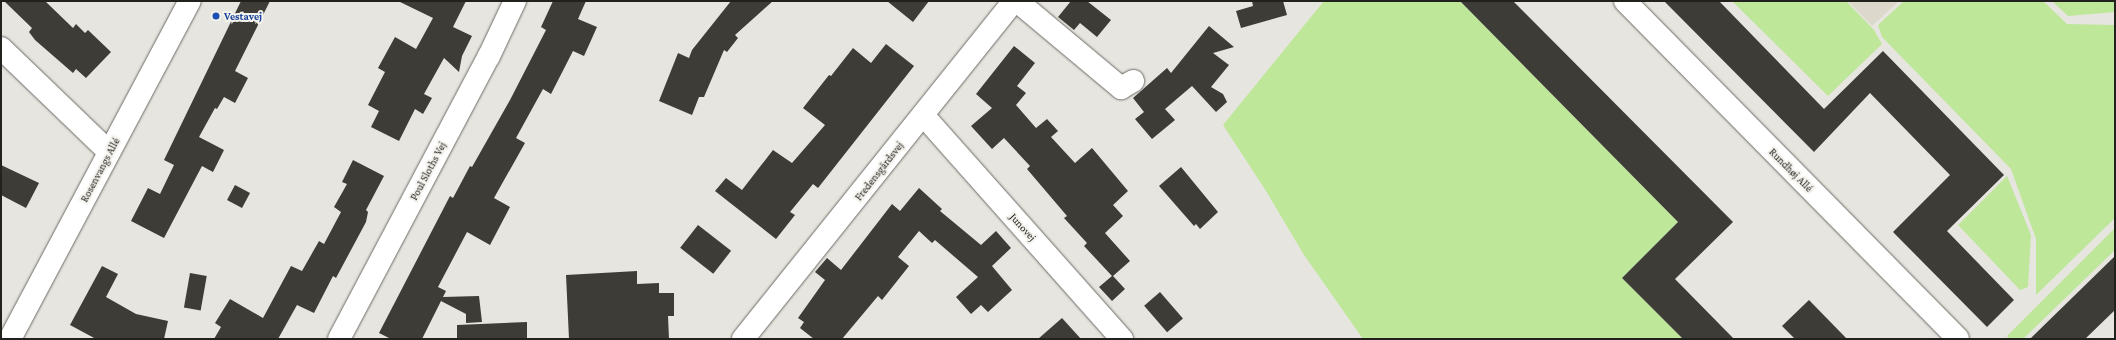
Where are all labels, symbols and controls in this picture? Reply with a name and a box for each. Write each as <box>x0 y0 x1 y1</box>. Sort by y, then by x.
place label: Vestavej <box>224 9 262 23</box>
marker: Vestavej <box>211 11 221 21</box>
street label: Rosenvangs Allé <box>78 136 122 204</box>
street label: Poul Sloths Vej <box>407 139 449 203</box>
street label: Fredensgårdsvej <box>852 139 906 203</box>
street label: Rundhøj Allé <box>1766 145 1816 195</box>
street label: Junovej <box>1007 210 1039 244</box>

